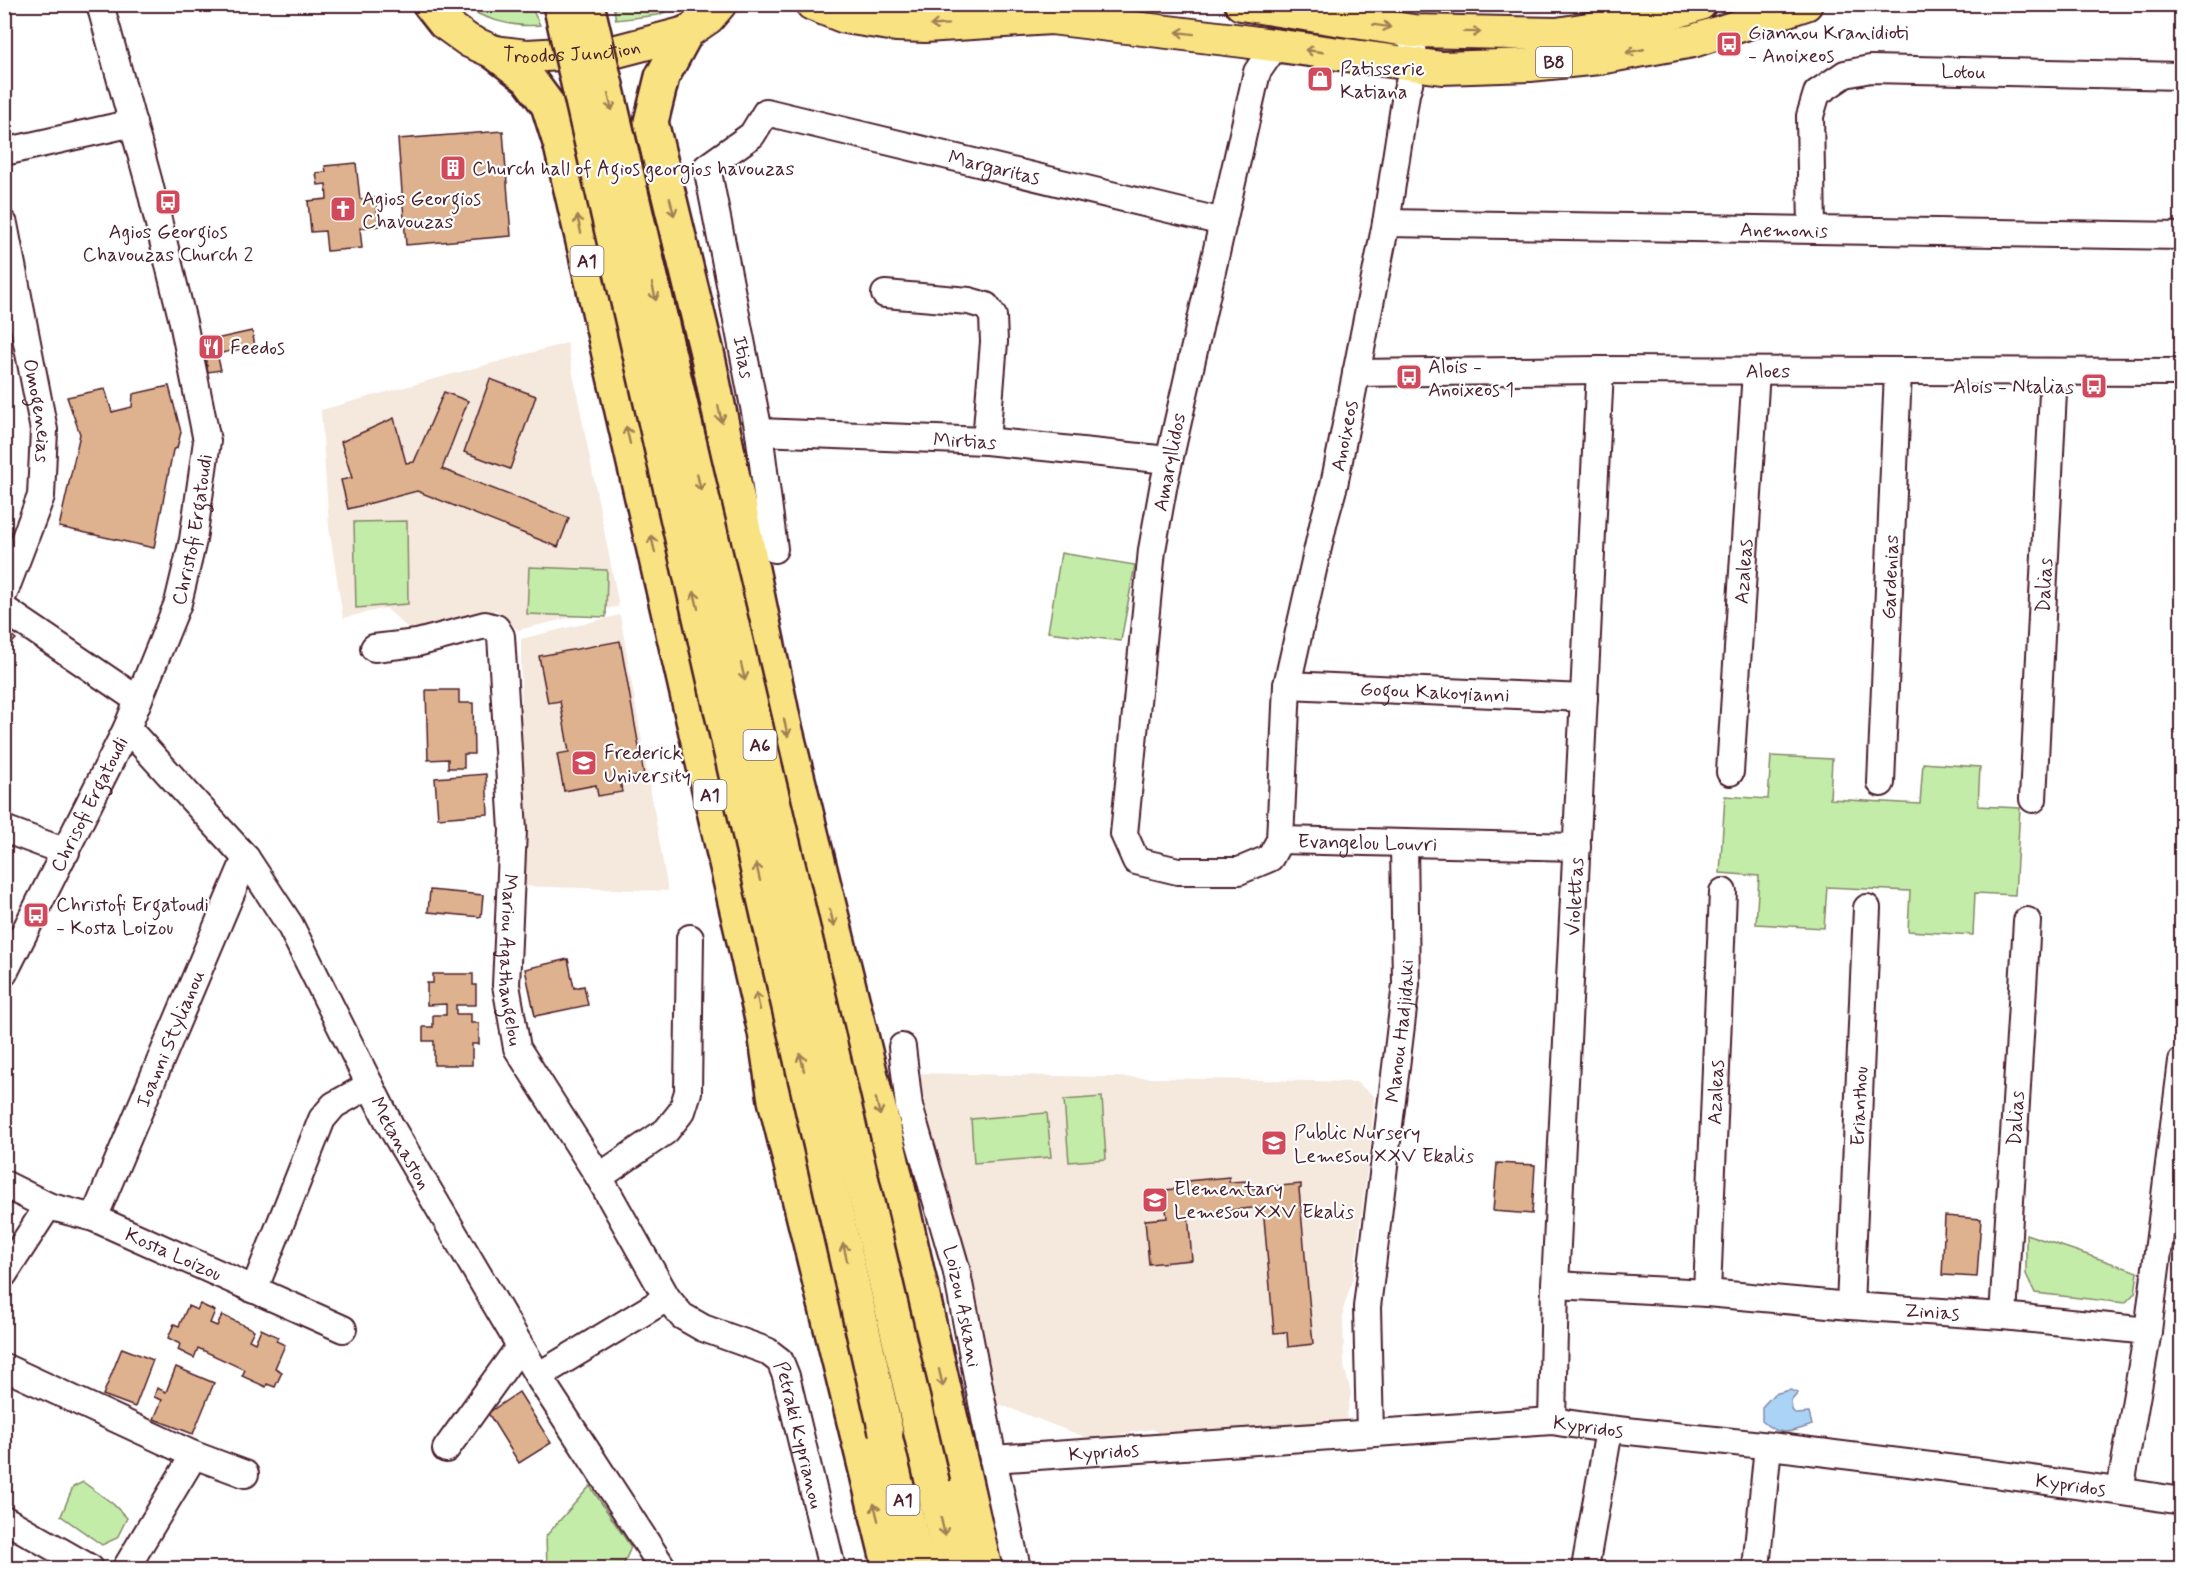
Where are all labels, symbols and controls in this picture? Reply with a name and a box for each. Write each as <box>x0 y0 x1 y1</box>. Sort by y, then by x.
one-way arrow <box>929 19 949 30</box>
place label: Giannou Kranidioti - Anoixeos <box>1748 20 1908 70</box>
one-way arrow <box>1372 21 1392 32</box>
one-way arrow <box>1461 27 1481 38</box>
one-way arrow <box>1175 28 1195 39</box>
bus stop icon: Giannou Kranidioti - Anoixeos <box>1714 29 1744 59</box>
street label: Troodos Junction <box>501 34 643 71</box>
one-way arrow <box>1305 46 1324 57</box>
one-way arrow <box>1626 46 1645 57</box>
road number: B8 <box>1536 47 1572 77</box>
place label: Patisserie Katiana <box>1340 56 1425 106</box>
street label: Lotou <box>1941 59 1986 87</box>
shop icon: Patisserie Katiana <box>1305 64 1335 94</box>
one-way arrow <box>605 92 616 112</box>
street label: Margaritas <box>945 144 1043 193</box>
building icon: Church hall of Agios georgios havouzas <box>438 153 468 183</box>
place label: Church hall of Agios georgios havouzas <box>472 156 794 185</box>
place label: Agios Georgios Chavouzas <box>362 186 481 236</box>
bus stop icon: Agios Georgios Chavouzas Church 2 <box>153 187 183 217</box>
church icon: Agios Georgios Chavouzas <box>328 194 358 224</box>
one-way arrow <box>667 197 678 217</box>
one-way arrow <box>573 215 584 235</box>
street label: Anemonis <box>1740 217 1828 245</box>
place label: Agios Georgios Chavouzas Church 2 <box>83 219 254 269</box>
road number: A1 <box>570 246 604 276</box>
one-way arrow <box>649 282 661 301</box>
restaurant icon: Feedos <box>196 332 226 362</box>
street label: Itias <box>725 334 760 381</box>
place label: Feedos <box>230 335 285 362</box>
place label: Alois - Anoixeos 1 <box>1428 354 1514 404</box>
street label: Omogeneias <box>15 357 56 463</box>
street label: Aloes <box>1746 359 1790 386</box>
bus stop icon: Alois - Anoixeos 1 <box>1394 362 1424 392</box>
bus stop icon: Alois - Ntalias <box>2079 371 2109 401</box>
place label: Alois - Ntalias <box>1953 374 2074 401</box>
street label: Anoixeos <box>1325 398 1366 474</box>
one-way arrow <box>715 404 726 423</box>
street label: Amaryllidos <box>1148 411 1193 514</box>
one-way arrow <box>621 426 633 445</box>
street label: Mirtias <box>933 427 998 457</box>
street label: Christofi Ergatoudi <box>166 452 220 608</box>
one-way arrow <box>693 472 705 491</box>
street label: Gardenias <box>1876 534 1906 620</box>
one-way arrow <box>647 535 658 555</box>
street label: Azaleas <box>1729 538 1760 605</box>
street label: Dalias <box>2030 557 2060 613</box>
one-way arrow <box>690 590 702 609</box>
one-way arrow <box>738 662 749 681</box>
street label: Gogou Kakoyianni <box>1359 676 1510 710</box>
one-way arrow <box>780 719 792 738</box>
road number: A6 <box>744 730 777 760</box>
street label: Chrisofi Ergatoudi <box>45 732 135 877</box>
place label: Frederick University <box>604 740 691 790</box>
school or university icon: Frederick University <box>569 748 599 778</box>
road number: A1 <box>694 780 726 810</box>
street label: Evangelou Louvri <box>1297 828 1438 859</box>
street label: Violettas <box>1560 856 1591 936</box>
one-way arrow <box>752 862 764 881</box>
street label: Mariou Agathangelou <box>491 873 528 1048</box>
place label: Christofi Ergatoudi - Kosta Loizou <box>56 892 209 942</box>
bus stop icon: Christofi Ergatoudi - Kosta Loizou <box>21 900 51 930</box>
one-way arrow <box>826 908 838 927</box>
street label: Manou Hadjidaki <box>1380 959 1421 1104</box>
street label: Ioanni Stylianou <box>130 966 212 1112</box>
one-way arrow <box>751 991 763 1010</box>
one-way arrow <box>796 1052 807 1072</box>
street label: Azaleas <box>1702 1059 1731 1125</box>
street label: Erianthou <box>1845 1066 1875 1147</box>
street label: Dalias <box>2001 1090 2032 1147</box>
street label: Metanaston <box>363 1092 437 1195</box>
one-way arrow <box>873 1097 885 1116</box>
place label: Public Nursery Lemesou XXV Ekalis <box>1294 1120 1474 1170</box>
school or university icon: Public Nursery Lemesou XXV Ekalis <box>1259 1128 1289 1158</box>
place label: Elementary Lemesou XXV Ekalis <box>1174 1176 1354 1226</box>
school or university icon: Elementary Lemesou XXV Ekalis <box>1140 1185 1170 1215</box>
street label: Kosta Loizou <box>120 1222 226 1288</box>
one-way arrow <box>839 1243 851 1262</box>
street label: Loizou Askani <box>935 1243 987 1370</box>
street label: Zinias <box>1903 1298 1961 1328</box>
street label: Petraki Kyprianou <box>766 1357 829 1511</box>
one-way arrow <box>936 1368 948 1387</box>
street label: Kypridos <box>1551 1409 1625 1446</box>
street label: Kypridos <box>1068 1437 1140 1469</box>
street label: Kypridos <box>2034 1468 2108 1504</box>
road number: A1 <box>886 1485 920 1515</box>
one-way arrow <box>870 1502 882 1521</box>
one-way arrow <box>937 1517 949 1536</box>

